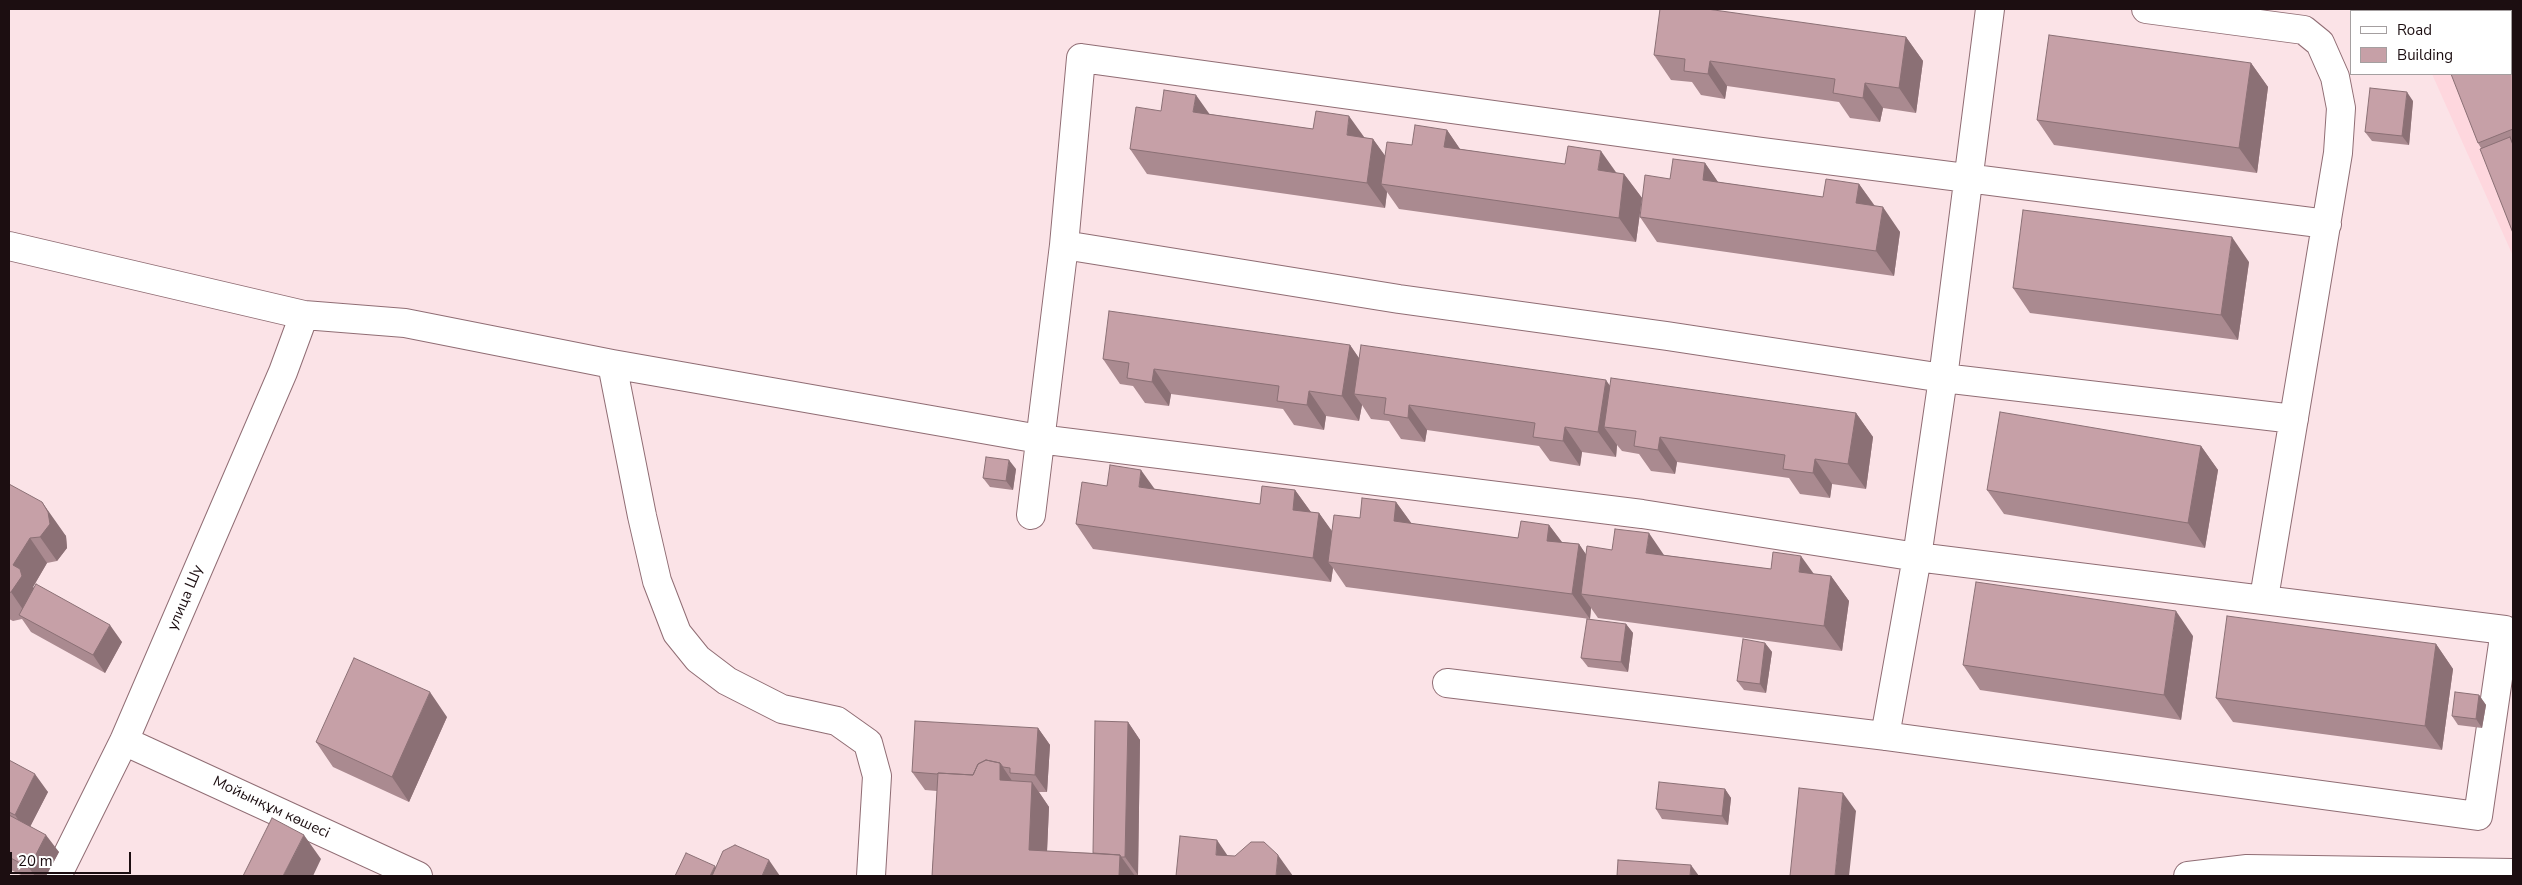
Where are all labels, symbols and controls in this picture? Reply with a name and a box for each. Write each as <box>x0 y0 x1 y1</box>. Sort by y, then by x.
legend <box>2350 10 2512 75</box>
text: Road <box>2397 20 2432 40</box>
text: Building <box>2397 45 2453 65</box>
street label: улица Шу <box>164 563 208 633</box>
street label: Мойынқұм көшесі <box>210 773 332 843</box>
scale bar <box>12 842 134 874</box>
text: 20 m <box>18 851 53 871</box>

